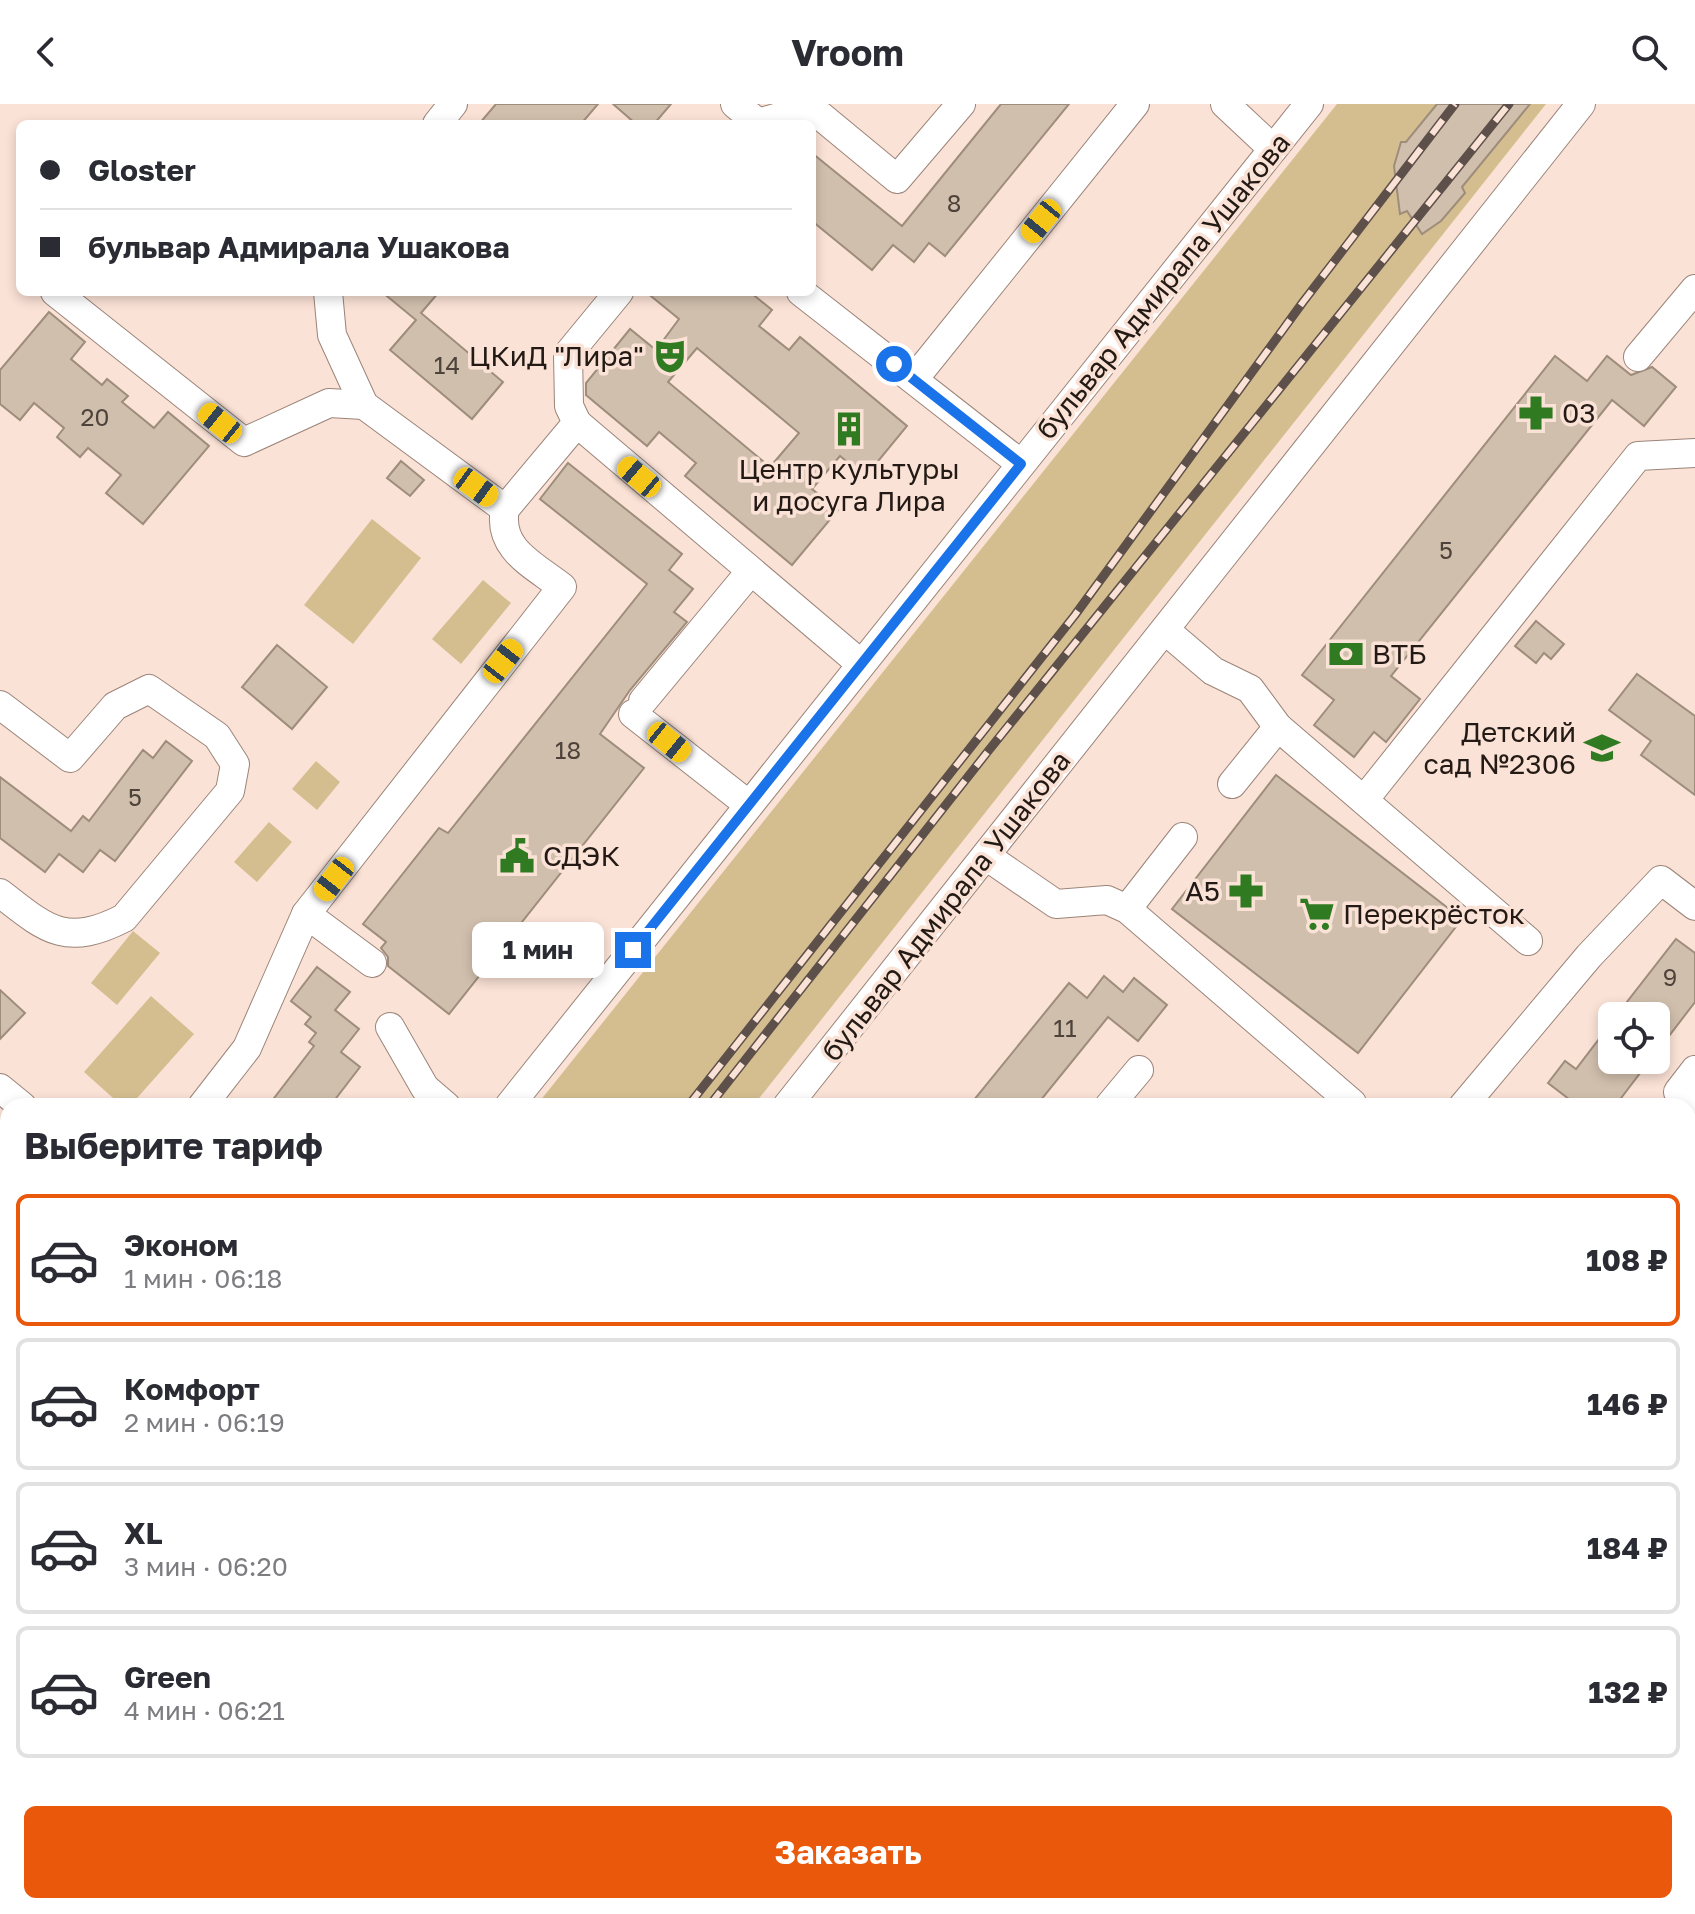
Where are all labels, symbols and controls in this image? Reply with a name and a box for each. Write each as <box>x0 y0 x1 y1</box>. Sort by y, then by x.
icon: back <box>24 30 68 74</box>
icon: search <box>1627 30 1671 74</box>
text: Vroom <box>791 31 904 74</box>
street label: бульвар Адмирала Ушакова <box>1029 126 1296 445</box>
text: Gloster <box>88 152 196 188</box>
house number: 8 <box>947 188 961 217</box>
car <box>1017 195 1065 247</box>
text: бульвар Адмирала Ушакова <box>88 229 510 265</box>
theatre icon: ЦКиД "Лира" <box>651 337 689 375</box>
place label: ЦКиД "Лира" <box>469 339 644 372</box>
route start <box>876 346 912 382</box>
house number: 14 <box>434 350 460 379</box>
pharmacy icon: 03 <box>1517 394 1555 432</box>
place label: 03 <box>1562 396 1596 429</box>
car <box>194 399 246 447</box>
house number: 20 <box>81 402 109 431</box>
building icon: Центр культуры и досуга Лира <box>830 410 868 448</box>
car <box>613 452 665 502</box>
place label: Центр культуры и досуга Лира <box>738 452 960 517</box>
car <box>450 463 502 511</box>
house number: 5 <box>1439 535 1453 564</box>
car <box>479 635 527 687</box>
bank icon: ВТБ <box>1327 635 1365 673</box>
place label: ВТБ <box>1372 637 1427 670</box>
place label: Детский сад №2306 <box>1423 715 1576 780</box>
car <box>643 718 695 766</box>
school or university icon: Детский сад №2306 <box>1583 729 1621 767</box>
house number: 18 <box>555 735 581 764</box>
street label: бульвар Адмирала Ушакова <box>814 744 1077 1067</box>
house number: 5 <box>128 782 142 811</box>
public building icon: СДЭК <box>498 837 536 875</box>
place label: СДЭК <box>543 839 620 872</box>
car <box>310 853 358 905</box>
pharmacy icon: А5 <box>1227 872 1265 910</box>
place label: А5 <box>1185 874 1220 907</box>
supermarket icon: Перекрёсток <box>1298 895 1336 933</box>
place label: Перекрёсток <box>1343 897 1525 930</box>
callout: 1 мин <box>473 922 605 978</box>
route end <box>615 932 651 968</box>
text: 1 мин <box>503 934 573 965</box>
house number: 9 <box>1663 962 1677 991</box>
map controls <box>1598 1002 1670 1074</box>
button: locate <box>1598 1002 1670 1074</box>
house number: 11 <box>1053 1013 1077 1042</box>
text: Выберите тариф <box>24 1124 323 1167</box>
icon: car <box>28 1224 100 1296</box>
text: Эконом <box>124 1227 238 1263</box>
text: 108 ₽ <box>1586 1242 1668 1278</box>
text: 1 мин · 06:18 <box>124 1263 282 1294</box>
icon: car <box>28 1368 100 1440</box>
text: Комфорт <box>124 1371 260 1407</box>
text: 146 ₽ <box>1587 1386 1668 1422</box>
text: 2 мин · 06:19 <box>124 1407 285 1438</box>
icon: car <box>28 1512 100 1584</box>
text: XL <box>124 1515 163 1551</box>
text: 184 ₽ <box>1587 1530 1668 1566</box>
text: 3 мин · 06:20 <box>124 1551 288 1582</box>
icon: car <box>28 1656 100 1728</box>
text: Green <box>124 1659 211 1695</box>
text: 132 ₽ <box>1588 1674 1668 1710</box>
text: 4 мин · 06:21 <box>124 1695 285 1726</box>
button: Заказать <box>24 1806 1672 1898</box>

